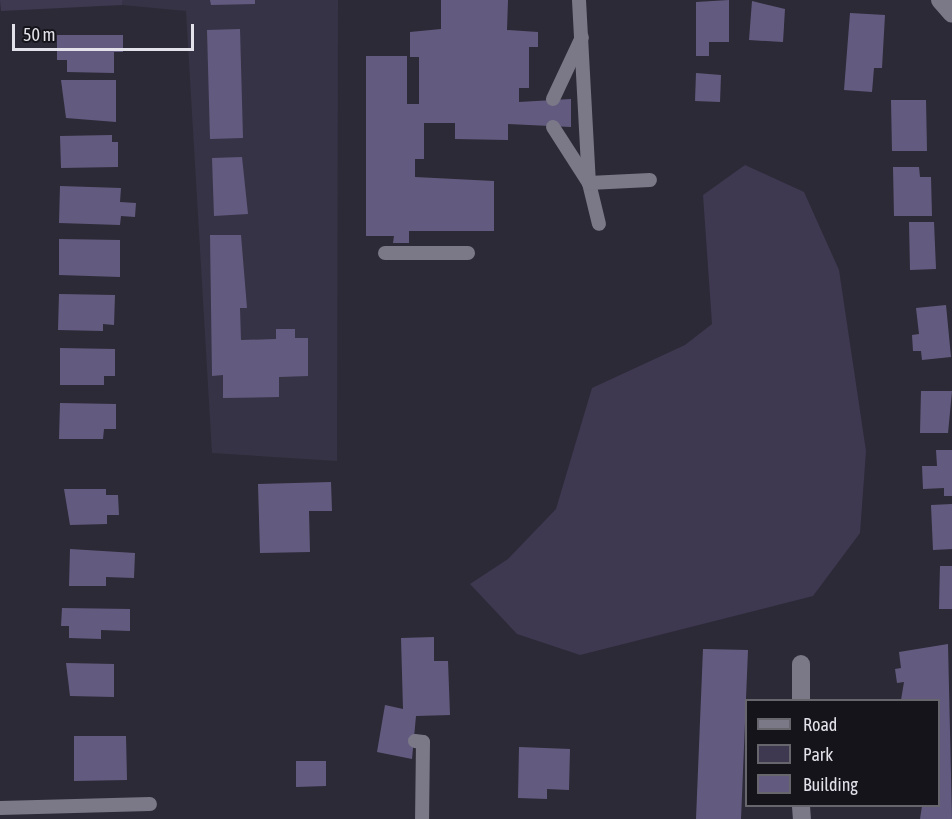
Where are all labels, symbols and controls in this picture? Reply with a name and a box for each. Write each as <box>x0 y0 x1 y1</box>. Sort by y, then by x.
scale bar <box>15 12 196 50</box>
text: 50 m <box>23 24 55 45</box>
legend <box>745 699 940 807</box>
text: Road <box>803 714 837 735</box>
text: Park <box>803 744 833 765</box>
text: Building <box>803 774 858 795</box>

